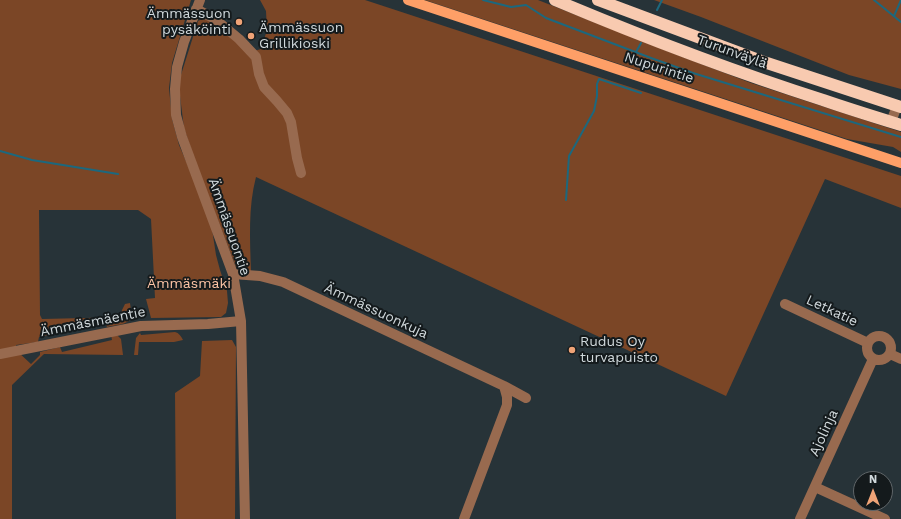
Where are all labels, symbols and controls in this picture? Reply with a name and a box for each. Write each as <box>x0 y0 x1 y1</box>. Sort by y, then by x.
place label: Ämmässuon pysäköinti <box>147 6 231 38</box>
marker: Ämmässuon pysäköinti <box>234 17 244 27</box>
place label: Ämmässuon Grillikioski <box>259 20 343 52</box>
marker: Ämmässuon Grillikioski <box>246 31 256 41</box>
street label: Turunväylä <box>695 32 769 72</box>
street label: Nupurintie <box>622 49 696 87</box>
street label: Ämmässuontie <box>204 176 254 278</box>
park label: Ämmäsmäki <box>147 276 231 292</box>
street label: Ämmässuonkuja <box>321 280 431 342</box>
street label: Letkatie <box>804 292 860 330</box>
street label: Ämmäsmäentie <box>39 304 147 340</box>
place label: Rudus Oy turvapuisto <box>580 334 658 366</box>
marker: Rudus Oy turvapuisto <box>567 345 577 355</box>
street label: Ajolinja <box>806 407 842 459</box>
north arrow <box>853 471 893 511</box>
text: N <box>869 473 877 486</box>

